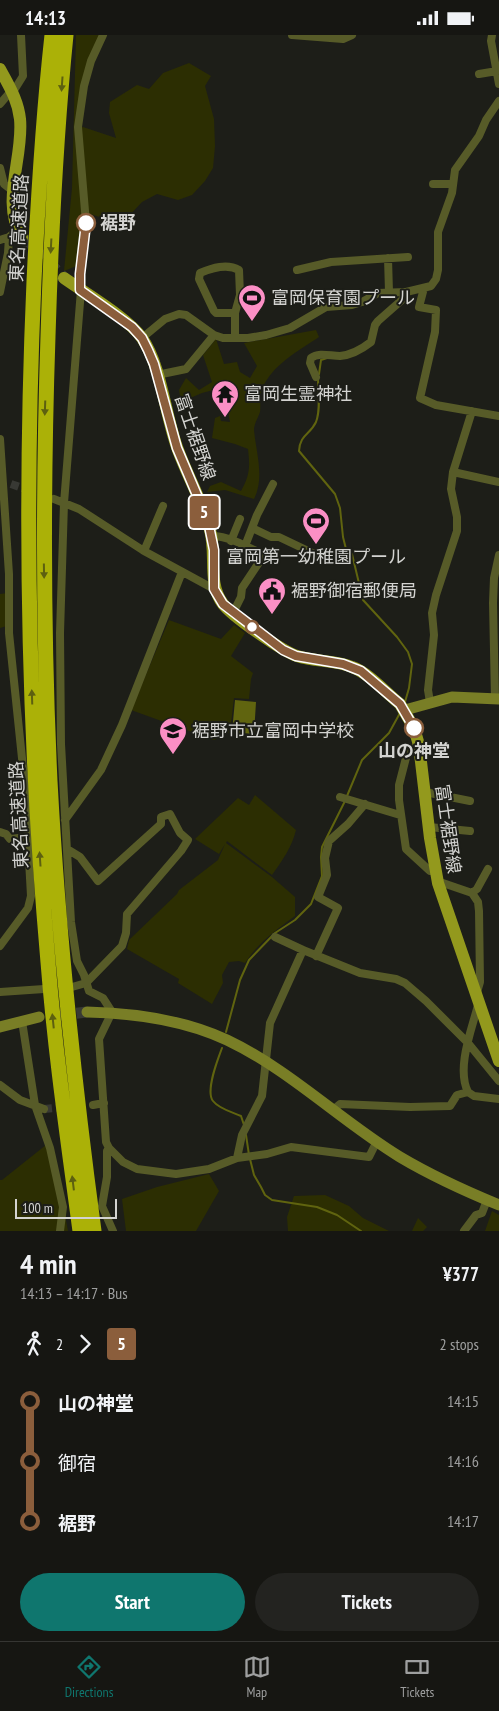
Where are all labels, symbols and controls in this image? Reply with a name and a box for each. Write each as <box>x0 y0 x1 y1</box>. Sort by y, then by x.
text: 14:13 <box>25 6 66 30</box>
one-way arrow <box>58 76 66 92</box>
street label: 東名高速道路 <box>4 173 33 283</box>
place label: 裾野 <box>100 211 136 234</box>
marker: 裾野 <box>76 213 96 233</box>
one-way arrow <box>47 238 55 254</box>
sports icon: 富岡保育園プール <box>237 283 267 322</box>
place label: 富岡保育園プール <box>271 286 415 309</box>
temple icon: 富岡生霊神社 <box>210 379 240 418</box>
place label: 富岡生霊神社 <box>244 382 352 405</box>
street label: 富士裾野線 <box>170 391 221 483</box>
one-way arrow <box>41 400 49 416</box>
line badge: 5 <box>188 496 220 528</box>
text: 5 <box>200 500 208 523</box>
sports icon: 富岡第一幼稚園プール <box>301 506 331 545</box>
place label: 富岡第一幼稚園プール <box>226 545 406 568</box>
one-way arrow <box>40 563 48 579</box>
public building icon: 裾野御宿郵便局 <box>257 576 287 615</box>
place label: 裾野御宿郵便局 <box>291 579 417 602</box>
unlabelled marker <box>245 620 259 634</box>
one-way arrow <box>27 689 35 705</box>
school or university icon: 裾野市立富岡中学校 <box>158 716 188 755</box>
marker: 山の神堂 <box>404 718 424 738</box>
place label: 裾野市立富岡中学校 <box>192 719 354 742</box>
place label: 山の神堂 <box>378 739 450 762</box>
street label: 東名高速道路 <box>4 760 33 870</box>
street label: 富士裾野線 <box>431 783 466 875</box>
one-way arrow <box>35 851 43 867</box>
one-way arrow <box>49 1013 57 1029</box>
one-way arrow <box>69 1174 77 1190</box>
scale bar <box>15 1196 118 1219</box>
text: 100 m <box>22 1199 53 1217</box>
text: 4 min <box>20 1245 77 1282</box>
text: ¥377 <box>443 1262 479 1286</box>
text: 14:13 – 14:17 · Bus <box>20 1283 128 1303</box>
icon: walk <box>20 1330 48 1358</box>
icon: forward <box>71 1330 99 1358</box>
text: 5 <box>117 1332 126 1355</box>
text: 2 <box>56 1334 63 1354</box>
text: 2 stops <box>439 1334 479 1354</box>
text: 山の神堂 <box>58 1391 134 1415</box>
text: 14:15 <box>447 1391 479 1411</box>
text: 御宿 <box>58 1451 96 1475</box>
text: 14:16 <box>447 1451 479 1471</box>
text: 裾野 <box>58 1511 96 1535</box>
text: 14:17 <box>447 1511 479 1531</box>
button: Start <box>20 1573 245 1631</box>
button: Tickets <box>255 1573 479 1631</box>
tab: Directions <box>65 1653 113 1701</box>
tab: Map <box>243 1653 271 1701</box>
tab: Tickets <box>400 1653 434 1701</box>

